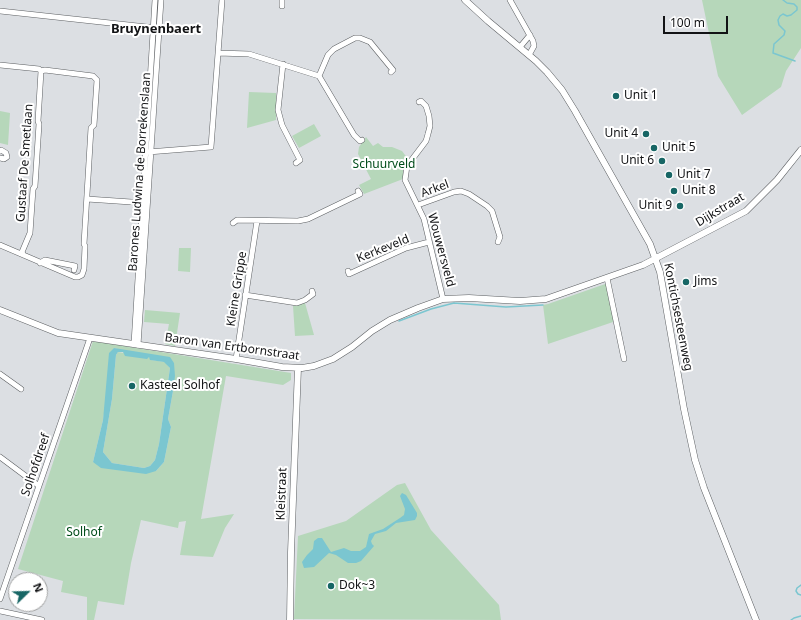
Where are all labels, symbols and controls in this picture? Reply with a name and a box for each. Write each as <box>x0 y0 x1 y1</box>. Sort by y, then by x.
scale bar <box>665 8 730 34</box>
text: 100 m <box>670 14 705 31</box>
district label: Bruynenbaert <box>111 21 201 37</box>
street label: Barones Ludwina de Borrekenslaan <box>126 72 154 272</box>
place label: Unit 1 <box>624 89 658 103</box>
marker: Unit 1 <box>611 91 621 101</box>
street label: Gustaaf De Smetlaan <box>14 103 36 223</box>
place label: Unit 4 <box>604 127 638 141</box>
marker: Unit 4 <box>641 129 651 139</box>
place label: Unit 5 <box>662 141 696 155</box>
marker: Unit 5 <box>649 143 659 153</box>
place label: Unit 6 <box>620 154 654 168</box>
marker: Unit 6 <box>657 156 667 166</box>
park label: Schuurveld <box>353 158 415 172</box>
place label: Unit 7 <box>677 168 711 182</box>
marker: Unit 7 <box>664 170 674 180</box>
street label: Arkel <box>419 177 451 201</box>
place label: Unit 8 <box>682 184 716 198</box>
marker: Unit 8 <box>669 186 679 196</box>
street label: Dijkstraat <box>693 190 747 230</box>
place label: Unit 9 <box>638 199 672 213</box>
marker: Unit 9 <box>675 201 685 211</box>
street label: Wouwersveld <box>424 212 458 288</box>
street label: Kerkeveld <box>355 232 411 266</box>
street label: Kleine Grippe <box>224 250 250 328</box>
street label: Kontichsesteenweg <box>660 262 696 372</box>
place label: Jims <box>694 275 717 289</box>
marker: Jims <box>681 277 691 287</box>
street label: Baron van Ertbornstraat <box>164 330 300 364</box>
place label: Kasteel Solhof <box>140 379 220 393</box>
marker: Kasteel Solhof <box>127 381 137 391</box>
street label: Solhofdreef <box>19 432 53 498</box>
street label: Kleistraat <box>274 467 290 521</box>
park label: Solhof <box>66 526 102 540</box>
north arrow <box>8 572 48 612</box>
place label: Dok~3 <box>339 579 375 593</box>
text: N <box>30 580 47 595</box>
marker: Dok~3 <box>326 581 336 591</box>

